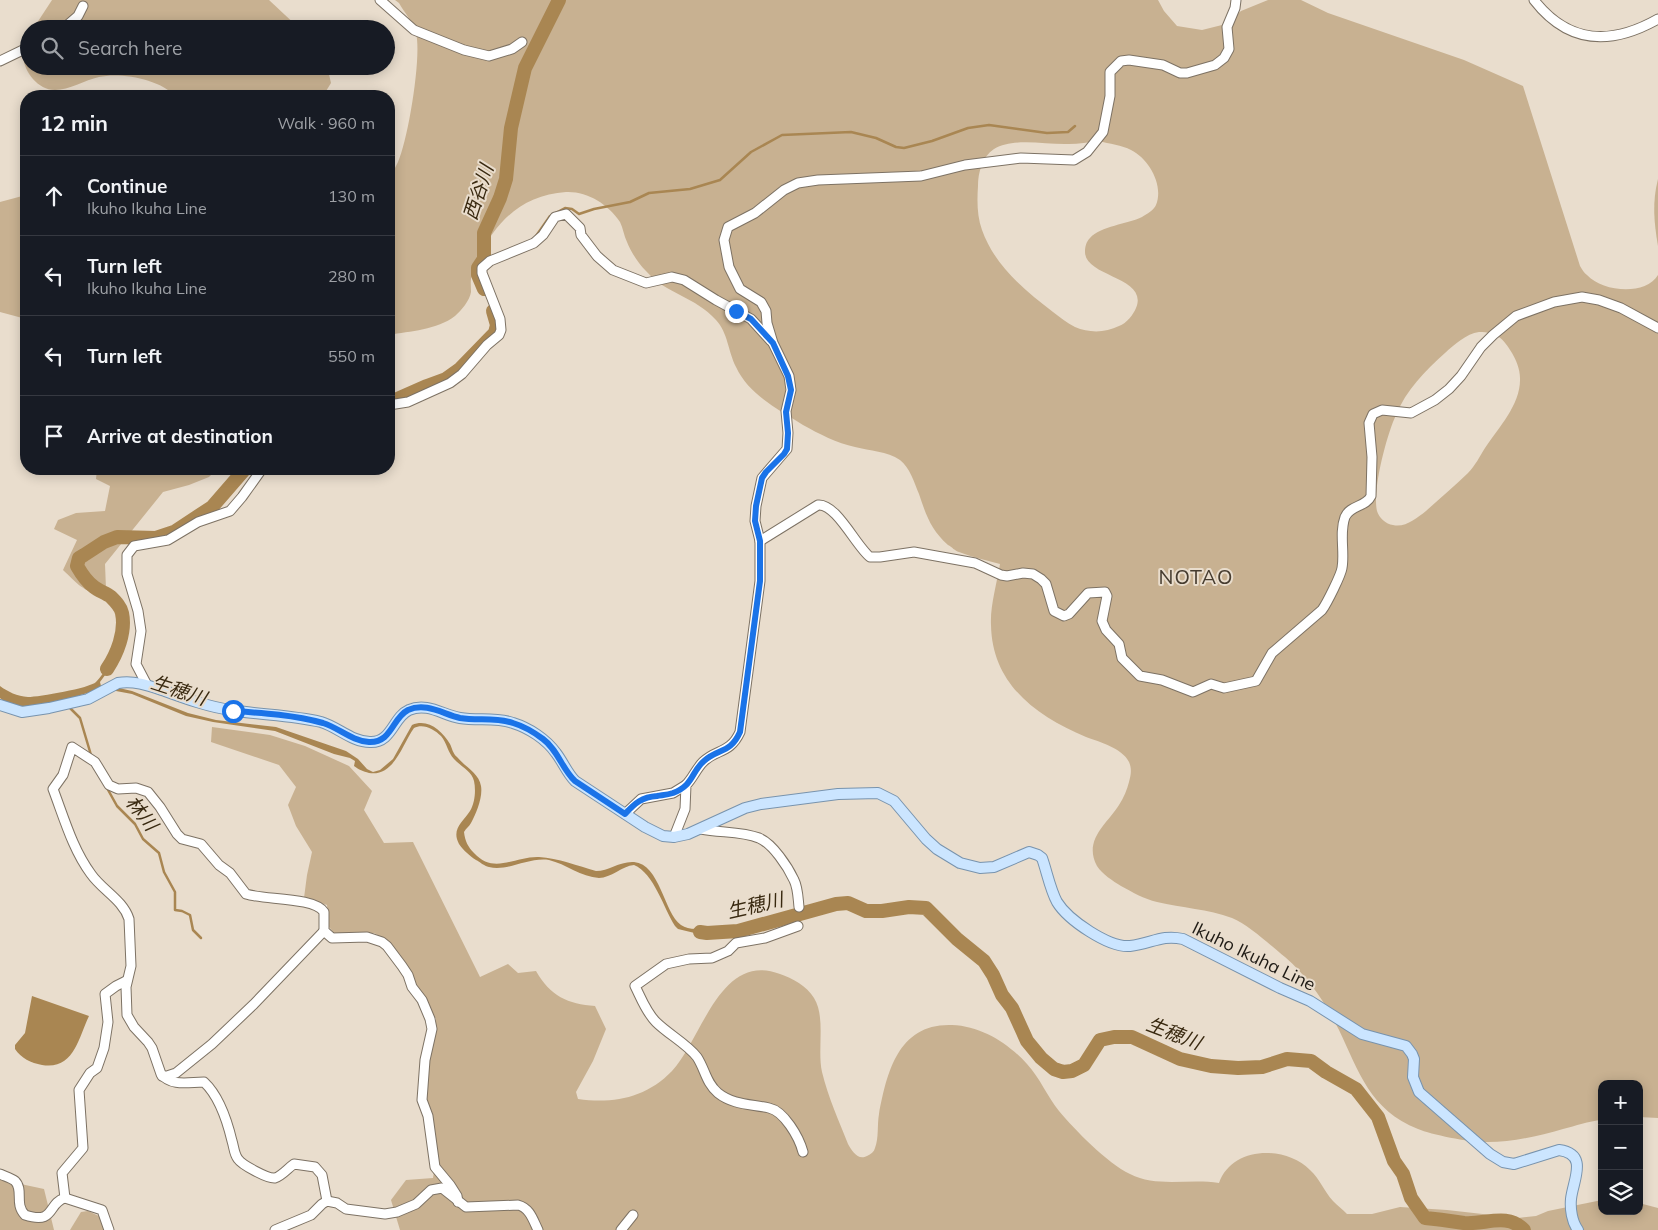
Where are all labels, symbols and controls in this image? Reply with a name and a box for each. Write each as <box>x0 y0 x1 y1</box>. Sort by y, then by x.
search box <box>20 20 395 75</box>
icon: search <box>38 34 66 62</box>
text: Search here <box>78 36 182 60</box>
text: 12 min <box>40 110 108 136</box>
text: Walk · 960 m <box>277 113 375 133</box>
water label: 西谷川 <box>458 159 499 223</box>
text: Continue <box>87 174 167 198</box>
icon: ahead <box>40 182 68 210</box>
text: 130 m <box>328 186 375 206</box>
text: Ikuho Ikuha Line <box>87 198 207 218</box>
text: Turn left <box>87 254 162 278</box>
icon: left <box>40 262 68 290</box>
text: 280 m <box>328 266 375 286</box>
text: Ikuho Ikuha Line <box>87 278 207 298</box>
route end <box>725 300 748 323</box>
icon: left <box>40 342 68 370</box>
text: Turn left <box>87 344 162 368</box>
text: 550 m <box>328 346 375 366</box>
icon: arrive <box>40 422 68 450</box>
text: Arrive at destination <box>87 424 273 448</box>
district label: NOTAO <box>1159 564 1233 589</box>
water label: 生穂川 <box>148 670 212 711</box>
route start <box>222 700 245 723</box>
water label: 林川 <box>121 791 164 837</box>
water label: 生穂川 <box>725 886 787 923</box>
street label: Ikuho Ikuha Line <box>1188 916 1320 996</box>
water label: 生穂川 <box>1143 1012 1207 1055</box>
map controls <box>1598 1080 1643 1215</box>
button: + <box>1598 1080 1643 1125</box>
button: − <box>1598 1125 1643 1170</box>
button: layers <box>1598 1170 1643 1215</box>

